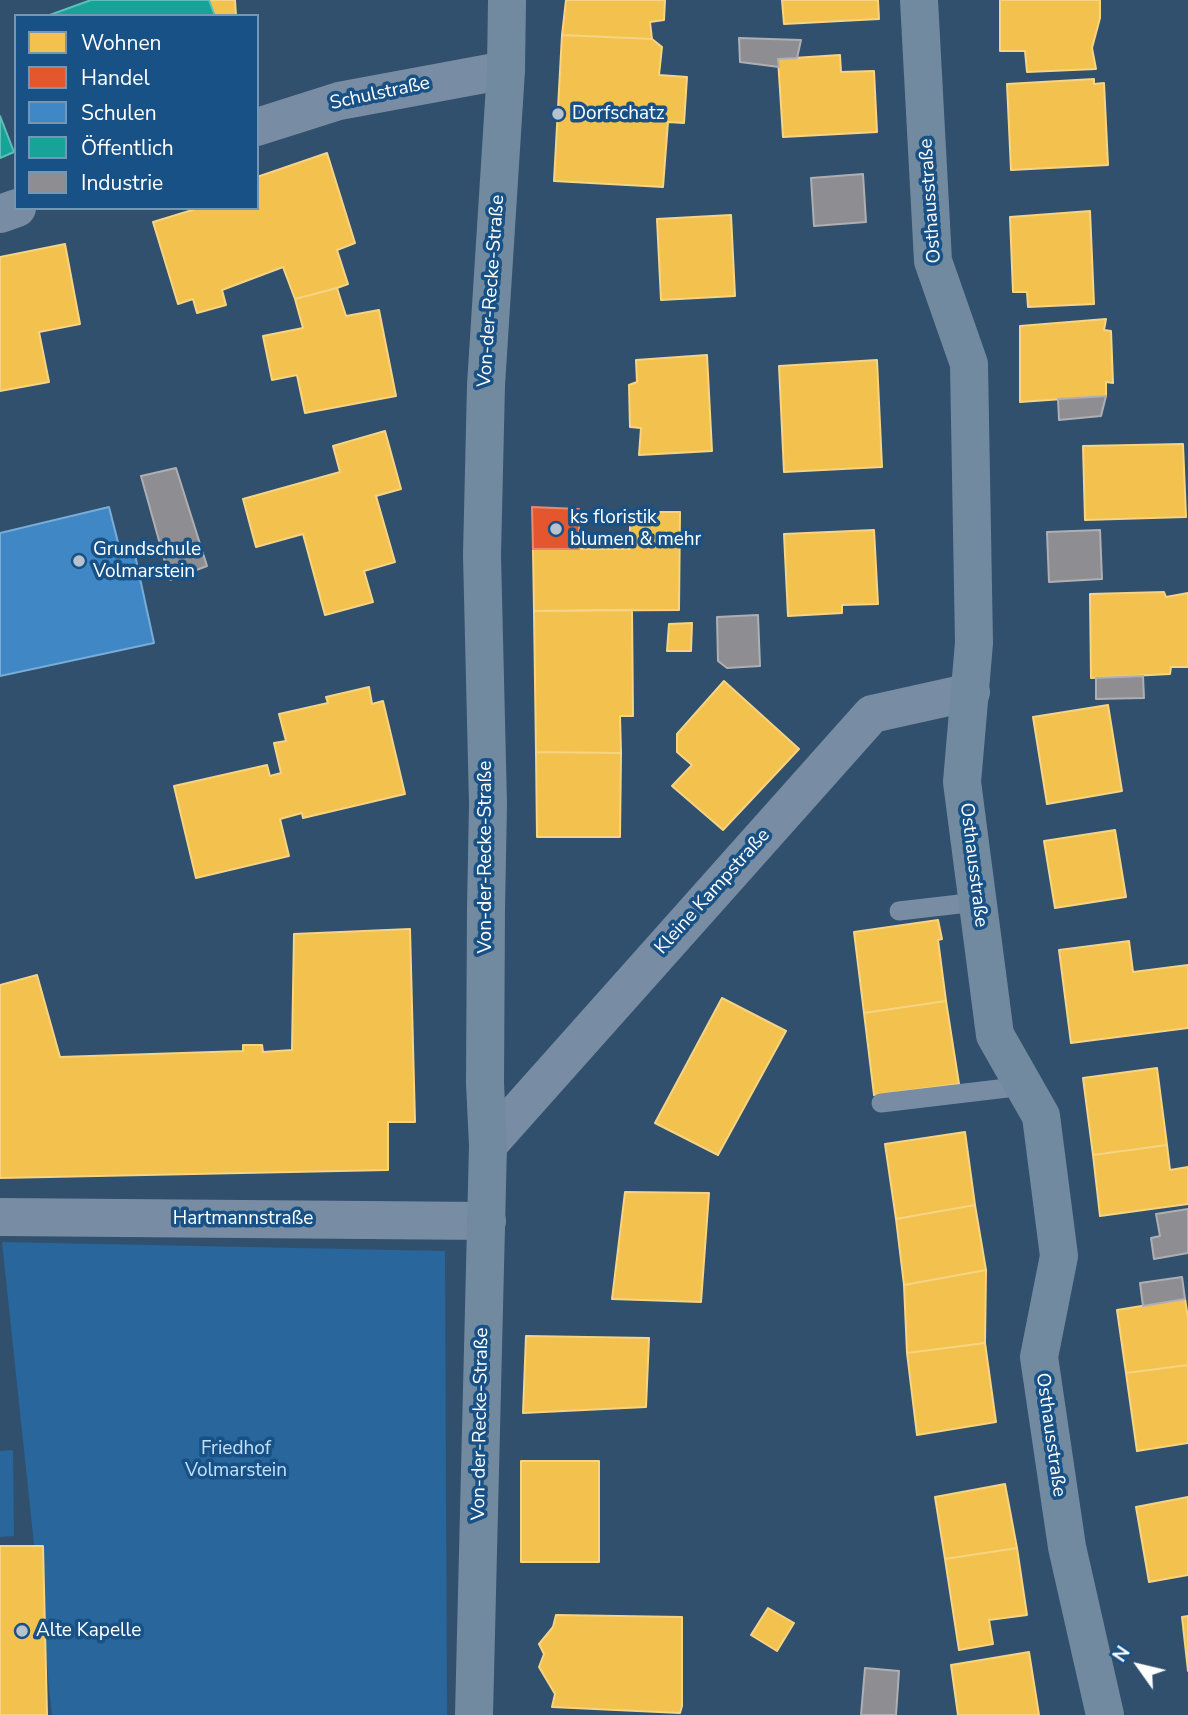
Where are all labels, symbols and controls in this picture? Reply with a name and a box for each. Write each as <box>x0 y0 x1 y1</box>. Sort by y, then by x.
legend <box>14 14 259 210</box>
text: Wohnen <box>81 29 162 57</box>
text: Handel <box>81 64 150 92</box>
street label: Schulstraße <box>328 72 432 116</box>
text: Schulen <box>81 99 157 127</box>
place label: Dorfschatz <box>572 103 664 125</box>
marker: Dorfschatz <box>550 106 566 122</box>
text: Öffentlich <box>81 134 174 162</box>
street label: Osthausstraße <box>915 138 947 264</box>
text: Industrie <box>81 169 163 197</box>
street label: Von-der-Recke-Straße <box>474 194 510 388</box>
place label: ks floristik blumen & mehr <box>570 507 701 551</box>
marker: ks floristik blumen & mehr <box>548 521 564 537</box>
place label: Grundschule Volmarstein <box>93 539 201 583</box>
marker: Grundschule Volmarstein <box>71 553 87 569</box>
street label: Von-der-Recke-Straße <box>475 761 497 953</box>
street label: Osthausstraße <box>954 801 992 929</box>
street label: Kleine Kampstraße <box>651 824 775 960</box>
street label: Hartmannstraße <box>173 1208 313 1230</box>
street label: Von-der-Recke-Straße <box>468 1327 494 1521</box>
street label: Osthausstraße <box>1030 1371 1070 1499</box>
park label: Friedhof Volmarstein <box>185 1438 287 1482</box>
place label: Alte Kapelle <box>36 1620 141 1642</box>
marker: Alte Kapelle <box>14 1623 30 1639</box>
north arrow <box>1104 1631 1174 1701</box>
text: N <box>1107 1641 1136 1667</box>

